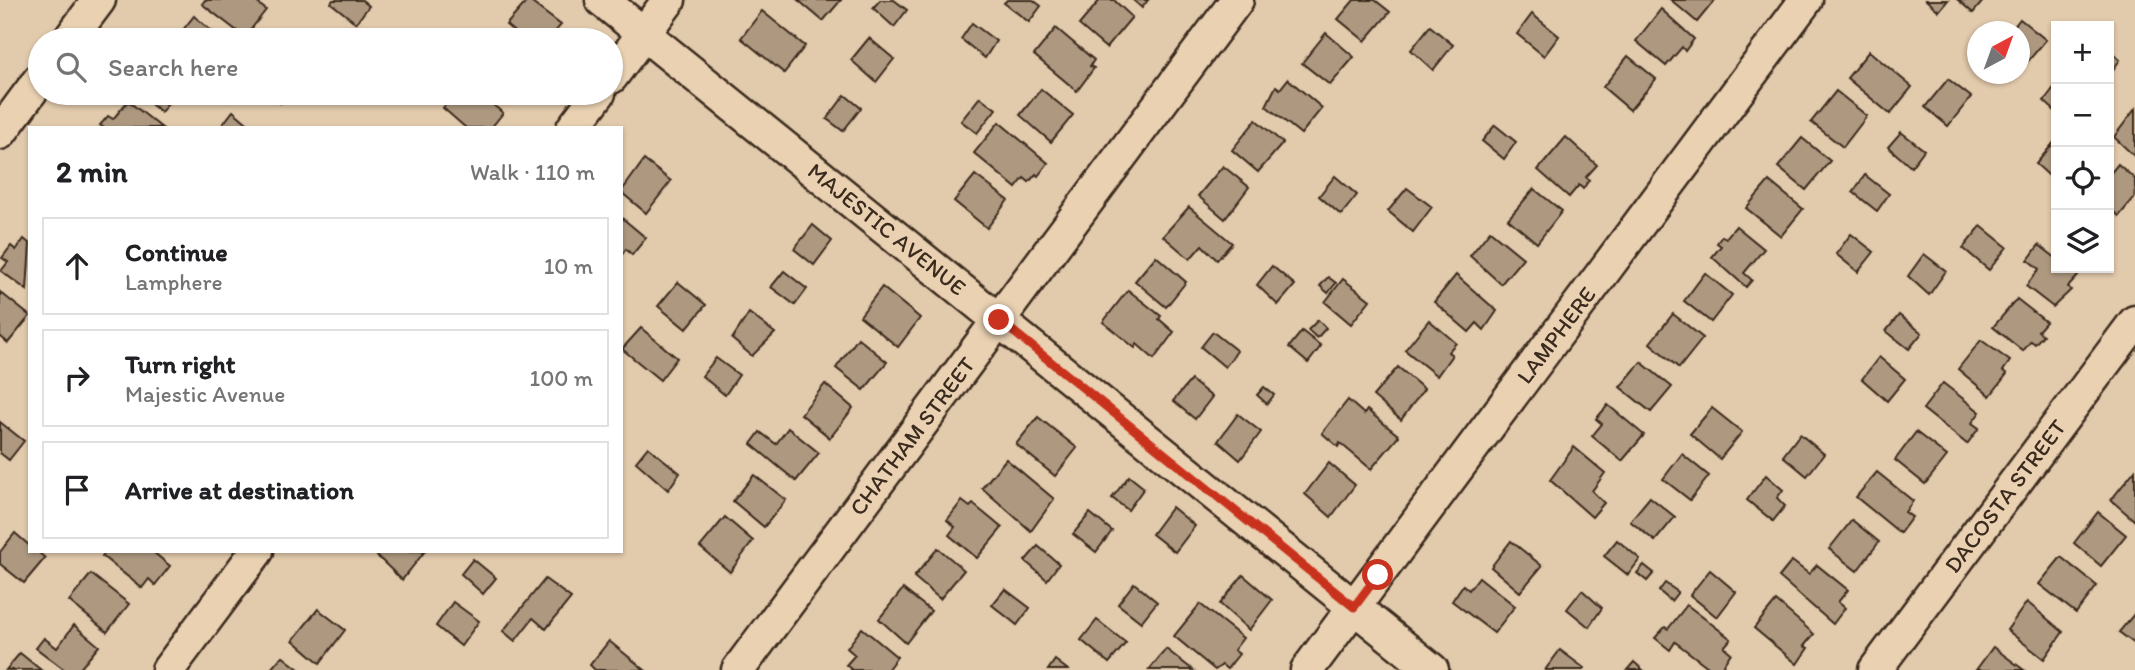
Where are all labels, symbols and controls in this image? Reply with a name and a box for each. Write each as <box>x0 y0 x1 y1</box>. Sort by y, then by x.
north arrow <box>1967 21 2030 84</box>
map controls <box>2051 21 2114 273</box>
button: + <box>2051 21 2114 84</box>
search box <box>28 28 623 105</box>
icon: search <box>52 48 90 86</box>
text: Search here <box>108 51 238 83</box>
button: − <box>2051 84 2114 147</box>
button: locate <box>2051 147 2114 210</box>
text: 2 min <box>56 153 127 190</box>
street label: MAJESTIC AVENUE <box>802 157 972 301</box>
text: Walk · 110 m <box>470 158 595 186</box>
button: layers <box>2051 210 2114 273</box>
text: Continue <box>125 236 228 268</box>
icon: ahead <box>58 247 96 285</box>
text: 10 m <box>544 252 593 280</box>
text: Lamphere <box>125 268 223 296</box>
street label: LAMPHERE <box>1510 281 1602 389</box>
route end <box>983 304 1014 335</box>
text: Turn right <box>125 348 236 380</box>
street label: CHATHAM STREET <box>843 351 981 521</box>
icon: right <box>58 359 96 397</box>
text: 100 m <box>529 364 593 392</box>
text: Majestic Avenue <box>125 380 285 408</box>
street label: DACOSTA STREET <box>1938 414 2072 578</box>
icon: arrive <box>58 471 96 509</box>
text: Arrive at destination <box>125 474 354 506</box>
route start <box>1362 559 1393 590</box>

